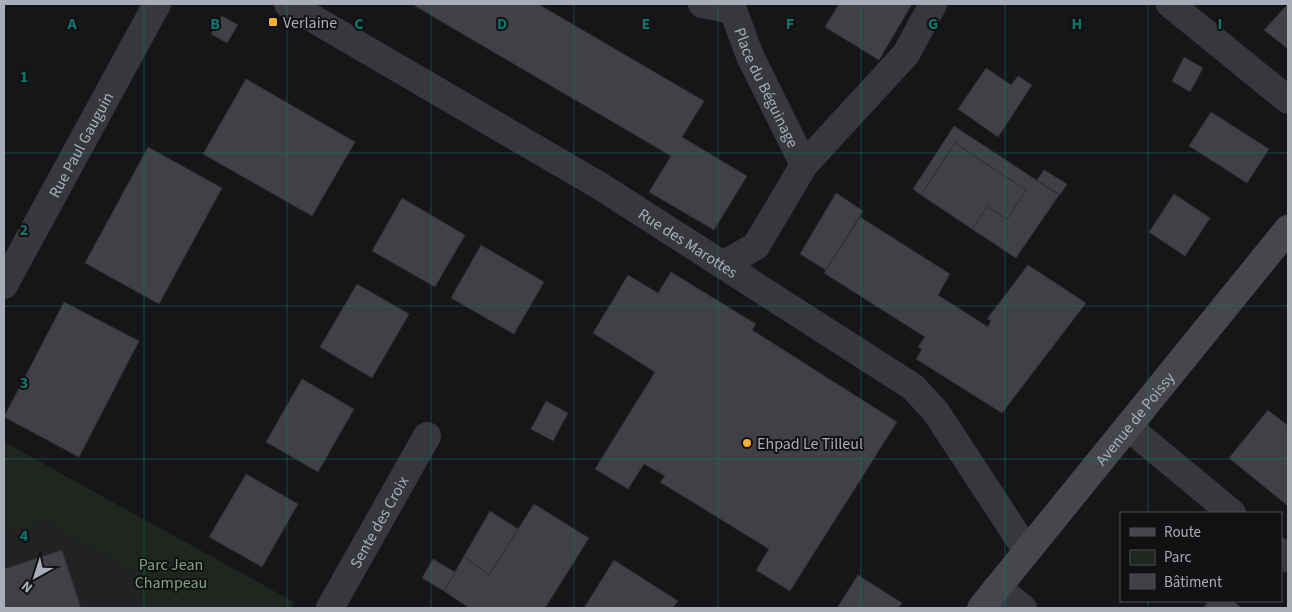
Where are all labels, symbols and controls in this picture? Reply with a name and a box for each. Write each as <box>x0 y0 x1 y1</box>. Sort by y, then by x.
place label: Verlaine <box>283 12 337 34</box>
text: A <box>66 13 77 35</box>
text: B <box>210 13 220 35</box>
text: C <box>354 13 364 35</box>
text: D <box>497 13 507 35</box>
text: E <box>642 13 650 35</box>
text: F <box>786 13 794 35</box>
text: G <box>928 13 938 35</box>
text: H <box>1072 13 1082 35</box>
text: I <box>1218 13 1222 35</box>
marker: Verlaine <box>267 16 279 28</box>
street label: Place du Béguinage <box>728 24 804 152</box>
text: 1 <box>20 66 28 88</box>
street label: Rue Paul Gauguin <box>44 88 119 202</box>
street label: Rue des Marottes <box>634 203 742 284</box>
text: 2 <box>20 219 28 241</box>
street label: Avenue de Poissy <box>1091 367 1180 471</box>
text: 3 <box>20 372 28 394</box>
place label: Ehpad Le Tilleul <box>757 433 863 455</box>
marker: Ehpad Le Tilleul <box>741 437 753 449</box>
street label: Sente des Croix <box>345 472 414 572</box>
legend <box>1120 512 1282 602</box>
text: Route <box>1164 522 1201 543</box>
text: 4 <box>20 525 29 547</box>
text: Parc <box>1164 547 1191 568</box>
north arrow <box>10 552 60 602</box>
park label: Parc Jean Champeau <box>135 554 207 594</box>
text: Bâtiment <box>1164 572 1222 593</box>
text: N <box>18 576 37 597</box>

